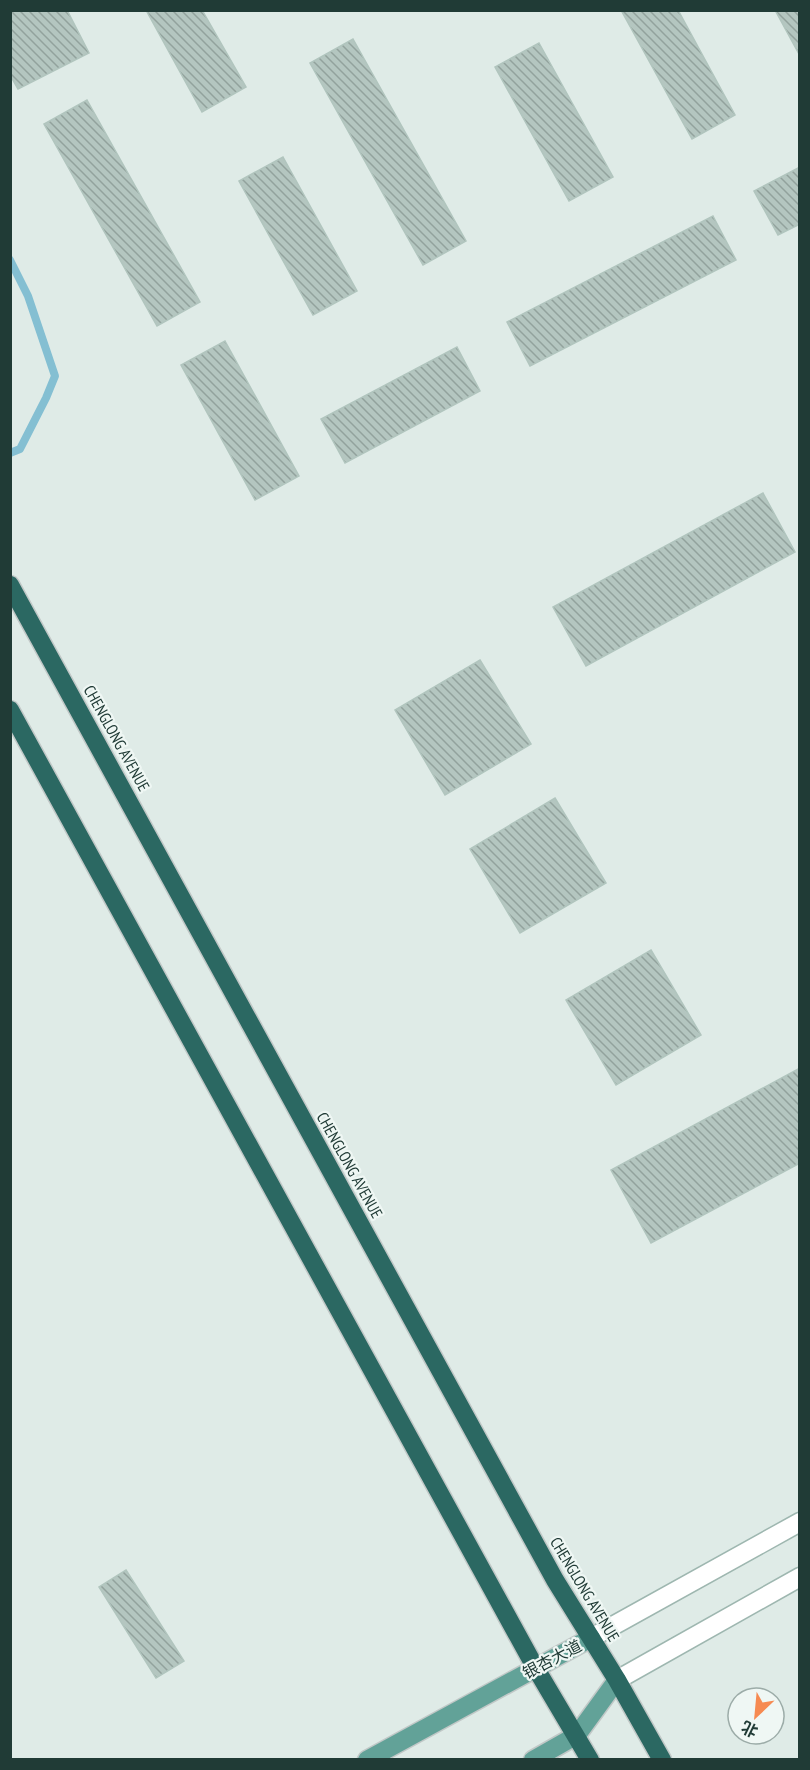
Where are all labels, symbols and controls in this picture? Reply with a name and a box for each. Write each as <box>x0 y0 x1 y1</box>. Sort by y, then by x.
street label: CHENGLONG AVENUE <box>80 681 154 795</box>
street label: CHENGLONG AVENUE <box>313 1108 387 1222</box>
street label: CHENGLONG AVENUE <box>546 1533 624 1645</box>
street label: 银杏大道 <box>519 1635 585 1683</box>
north arrow <box>726 1686 786 1746</box>
text: 北 <box>738 1717 761 1742</box>

